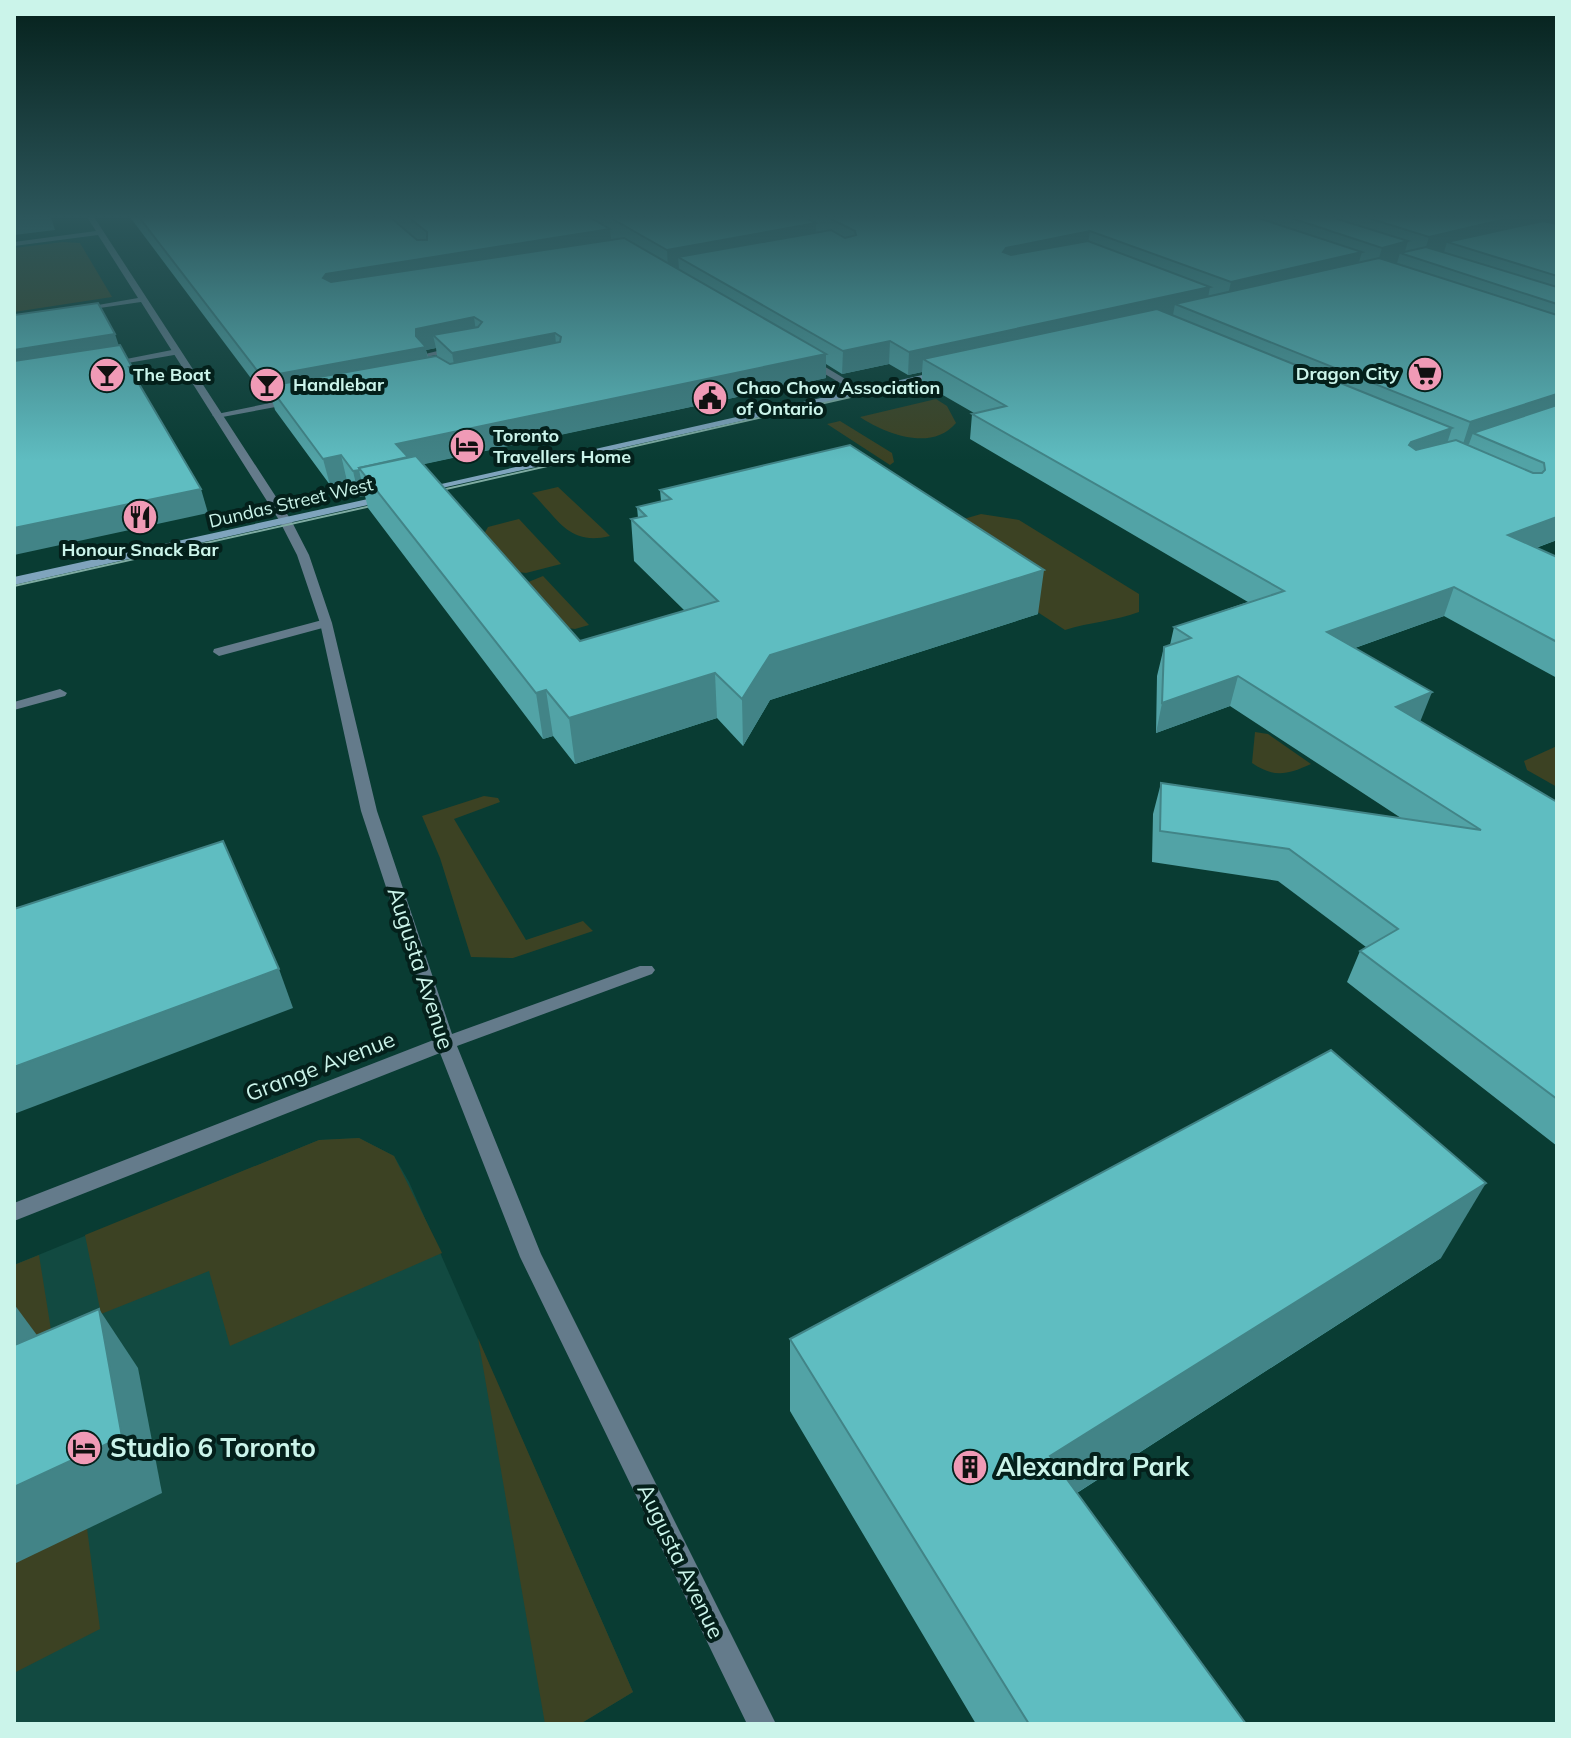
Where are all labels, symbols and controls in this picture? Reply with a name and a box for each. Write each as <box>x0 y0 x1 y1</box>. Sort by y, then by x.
supermarket icon: Dragon City <box>1406 355 1444 393</box>
bar icon: The Boat <box>88 356 126 394</box>
place label: Dragon City <box>1296 362 1399 385</box>
place label: The Boat <box>133 363 211 386</box>
bar icon: Handlebar <box>248 366 286 404</box>
place label: Handlebar <box>293 373 385 396</box>
place label: Chao Chow Association of Ontario <box>736 376 940 420</box>
public building icon: Chao Chow Association of Ontario <box>691 379 729 417</box>
place label: Toronto Travellers Home <box>493 424 631 468</box>
hotel icon: Toronto Travellers Home <box>448 427 486 465</box>
street label: Dundas Street West <box>206 472 375 533</box>
restaurant icon: Honour Snack Bar <box>121 498 159 536</box>
place label: Honour Snack Bar <box>61 538 219 561</box>
street label: Augusta Avenue <box>382 883 460 1053</box>
street label: Grange Avenue <box>241 1025 399 1107</box>
hotel icon: Studio 6 Toronto <box>65 1429 103 1467</box>
place label: Studio 6 Toronto <box>110 1431 316 1464</box>
building icon: Alexandra Park <box>951 1448 989 1486</box>
place label: Alexandra Park <box>996 1450 1190 1483</box>
street label: Augusta Avenue <box>631 1479 731 1643</box>

